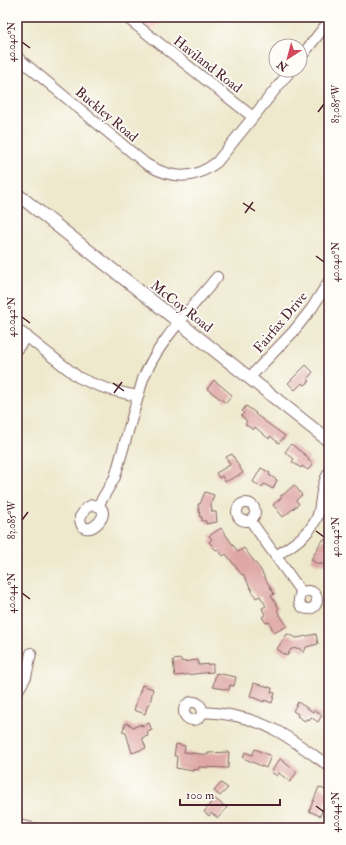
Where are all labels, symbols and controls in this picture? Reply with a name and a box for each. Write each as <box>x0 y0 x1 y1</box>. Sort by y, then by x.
text: 40.040°N <box>6 22 18 62</box>
street label: Haviland Road <box>170 32 245 97</box>
north arrow <box>268 38 308 78</box>
text: N <box>274 57 291 74</box>
street label: Buckley Road <box>71 83 142 146</box>
text: 83.085°W <box>330 84 342 123</box>
text: 40.040°N <box>330 242 342 282</box>
street label: McCoy Road <box>147 277 216 337</box>
street label: Fairfax Drive <box>250 288 311 356</box>
text: 40.042°N <box>6 297 18 337</box>
text: 83.085°W <box>6 500 18 539</box>
text: 40.042°N <box>330 517 342 557</box>
text: 40.044°N <box>6 573 18 613</box>
scale bar <box>180 781 280 807</box>
text: 100 m <box>186 788 215 803</box>
text: 40.044°N <box>330 792 342 832</box>

